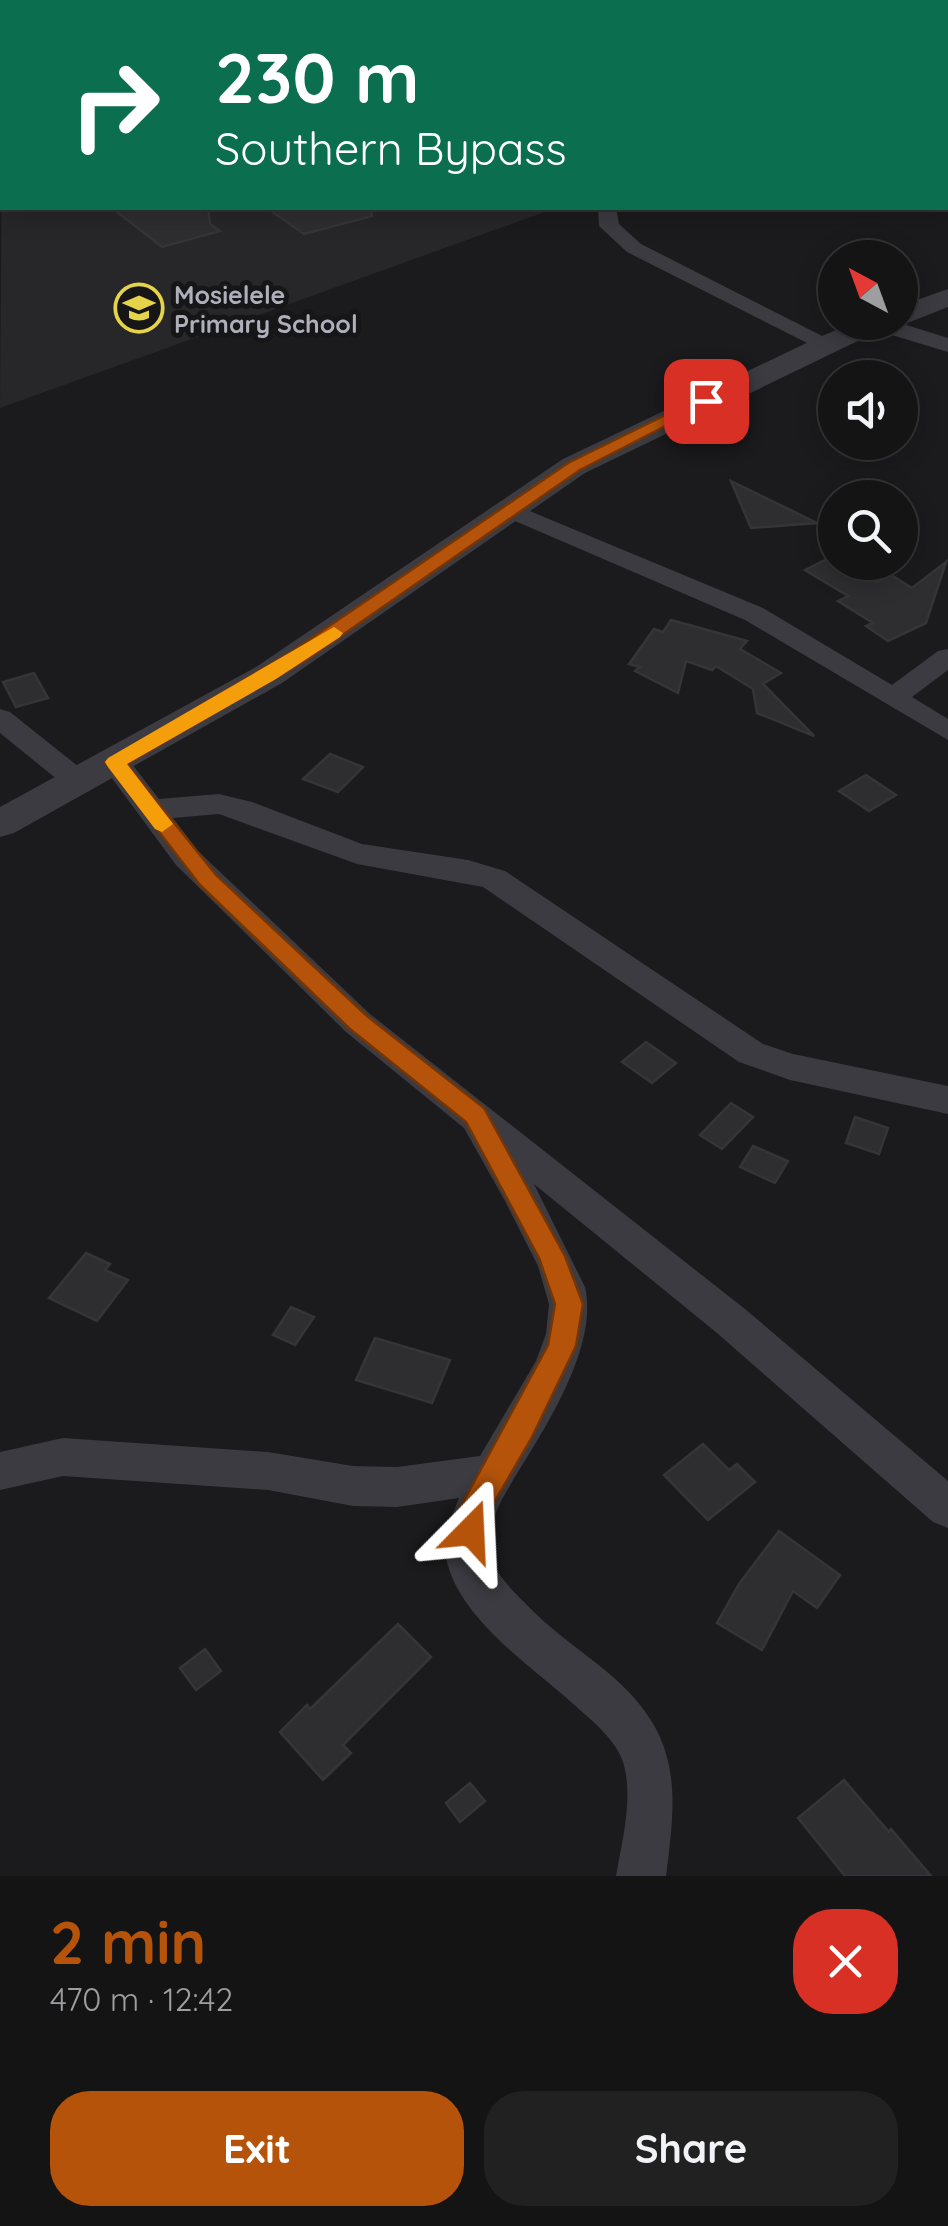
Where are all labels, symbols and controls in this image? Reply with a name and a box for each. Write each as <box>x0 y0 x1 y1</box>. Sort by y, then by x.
text: 230 m <box>215 33 420 121</box>
icon: right <box>50 40 180 170</box>
text: Southern Bypass <box>215 120 567 176</box>
north arrow <box>818 240 918 340</box>
map controls <box>818 240 918 580</box>
place label: Mosielele Primary School <box>174 279 358 339</box>
school or university icon: Mosielele Primary School <box>113 282 165 334</box>
pin <box>664 359 749 444</box>
button: sound <box>818 360 918 460</box>
icon: arrive <box>679 374 734 429</box>
button: search <box>818 480 918 580</box>
position arrow <box>419 1479 523 1583</box>
text: 2 min <box>50 1904 206 1979</box>
button: close <box>793 1909 898 2014</box>
text: 470 m · 12:42 <box>50 1979 233 2019</box>
button: Exit <box>50 2091 464 2206</box>
button: Share <box>484 2091 898 2206</box>

